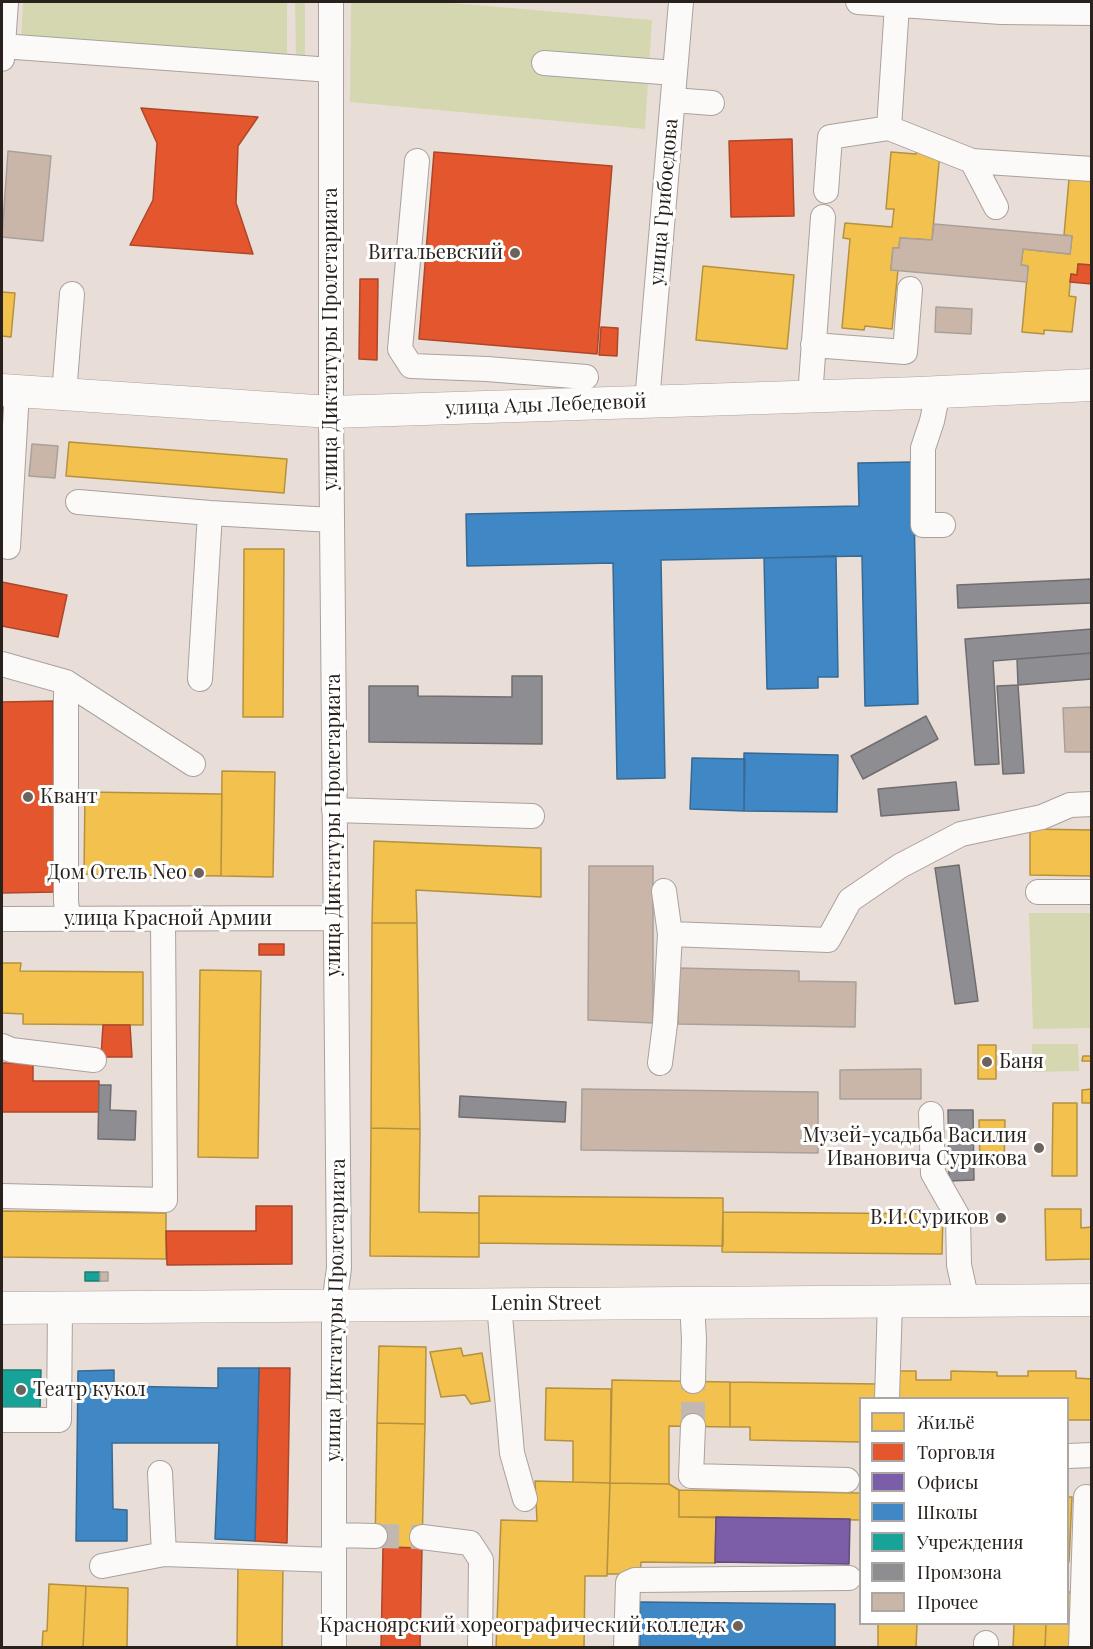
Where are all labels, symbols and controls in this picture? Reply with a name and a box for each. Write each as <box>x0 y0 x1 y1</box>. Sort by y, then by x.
street label: улица Грибоедова <box>645 118 683 286</box>
street label: улица Диктатуры Пролетариата <box>319 187 343 491</box>
place label: Витальевский <box>368 241 503 265</box>
marker: Витальевский <box>508 246 522 260</box>
street label: улица Ады Лебедевой <box>445 389 647 421</box>
street label: улица Диктатуры Пролетариата <box>322 673 346 977</box>
place label: Квант <box>40 785 98 809</box>
marker: Квант <box>21 790 35 804</box>
place label: Дом Отель Neo <box>48 861 187 885</box>
marker: Дом Отель Neo <box>192 866 206 880</box>
street label: улица Красной Армии <box>64 907 272 931</box>
place label: Баня <box>999 1050 1044 1074</box>
marker: Баня <box>980 1055 994 1069</box>
place label: Музей-усадьба Василия Ивановича Сурикова <box>802 1124 1027 1171</box>
marker: Музей-усадьба Василия Ивановича Сурикова <box>1032 1141 1046 1155</box>
street label: улица Диктатуры Пролетариата <box>321 1158 351 1462</box>
place label: В.И.Суриков <box>870 1206 989 1230</box>
marker: В.И.Суриков <box>994 1211 1008 1225</box>
street label: Lenin Street <box>491 1292 601 1316</box>
place label: Театр кукол <box>33 1378 146 1402</box>
marker: Театр кукол <box>14 1383 28 1397</box>
legend <box>859 1397 1069 1625</box>
text: Жильё <box>917 1410 975 1434</box>
text: Торговля <box>917 1440 995 1464</box>
text: Офисы <box>917 1470 978 1494</box>
text: Школы <box>917 1500 978 1524</box>
text: Учреждения <box>917 1530 1023 1554</box>
text: Промзона <box>917 1560 1002 1584</box>
text: Прочее <box>917 1590 978 1614</box>
place label: Красноярский хореографический колледж <box>320 1614 726 1638</box>
marker: Красноярский хореографический колледж <box>731 1619 745 1633</box>

